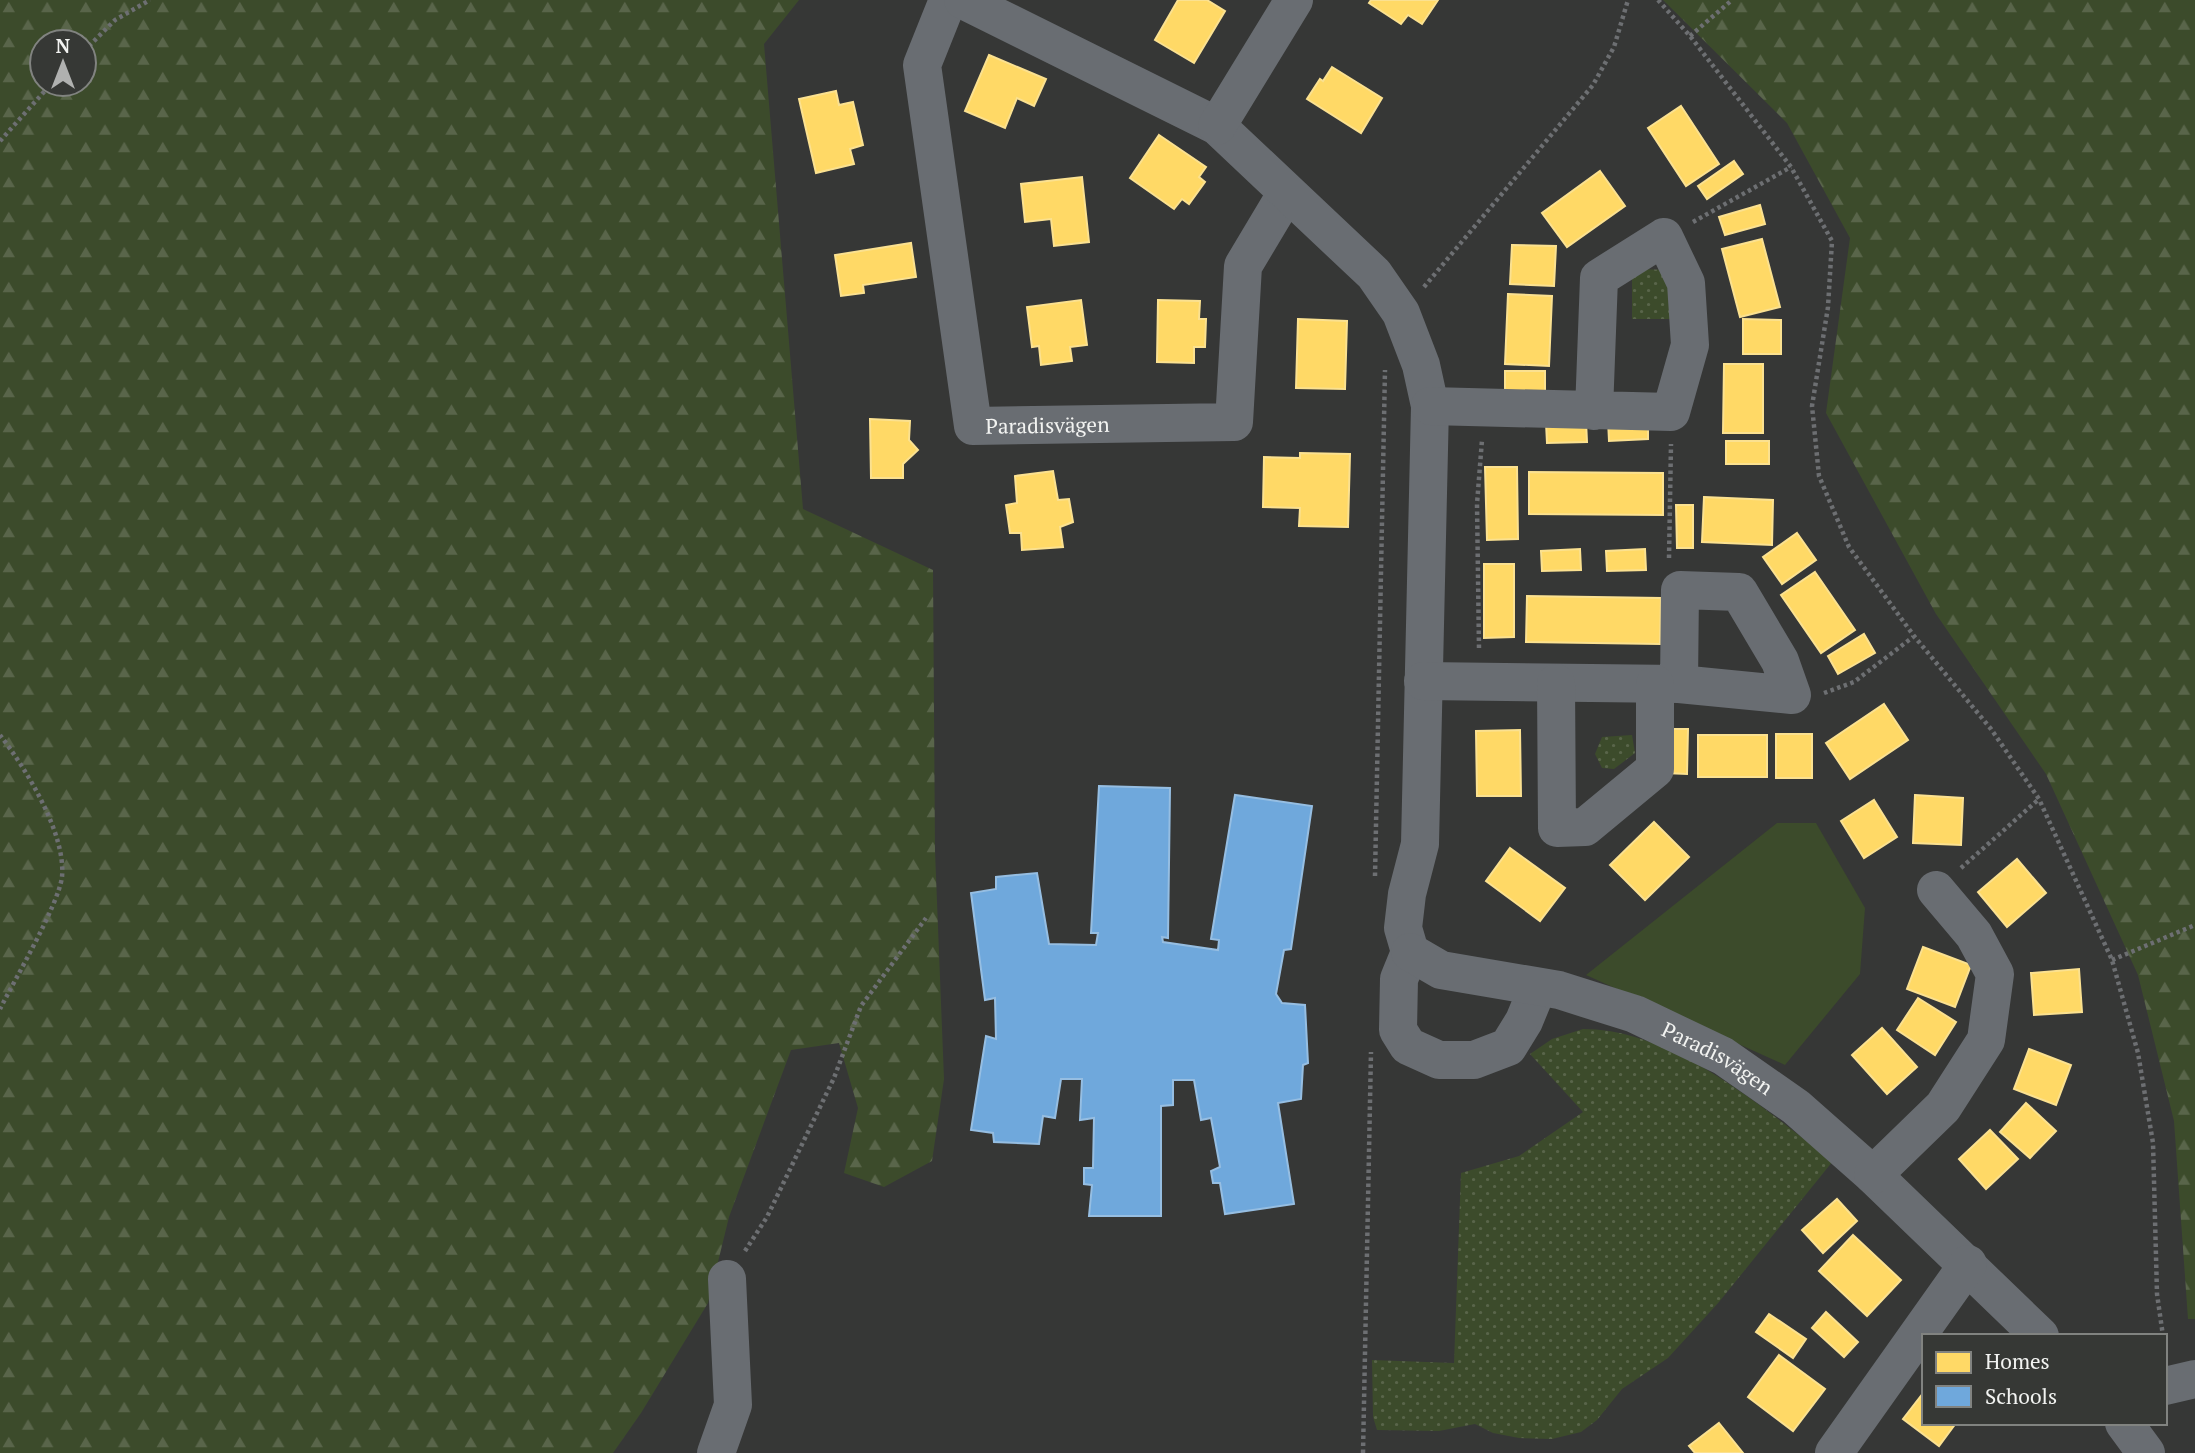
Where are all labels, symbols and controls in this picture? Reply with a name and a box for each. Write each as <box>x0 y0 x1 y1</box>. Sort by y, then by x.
north arrow <box>28 28 98 98</box>
text: N <box>56 33 71 58</box>
street label: Paradisvägen <box>985 410 1110 440</box>
street label: Paradisvägen <box>1658 1015 1779 1101</box>
legend <box>1922 1334 2167 1425</box>
text: Homes <box>1985 1347 2050 1375</box>
text: Schools <box>1985 1382 2057 1410</box>

